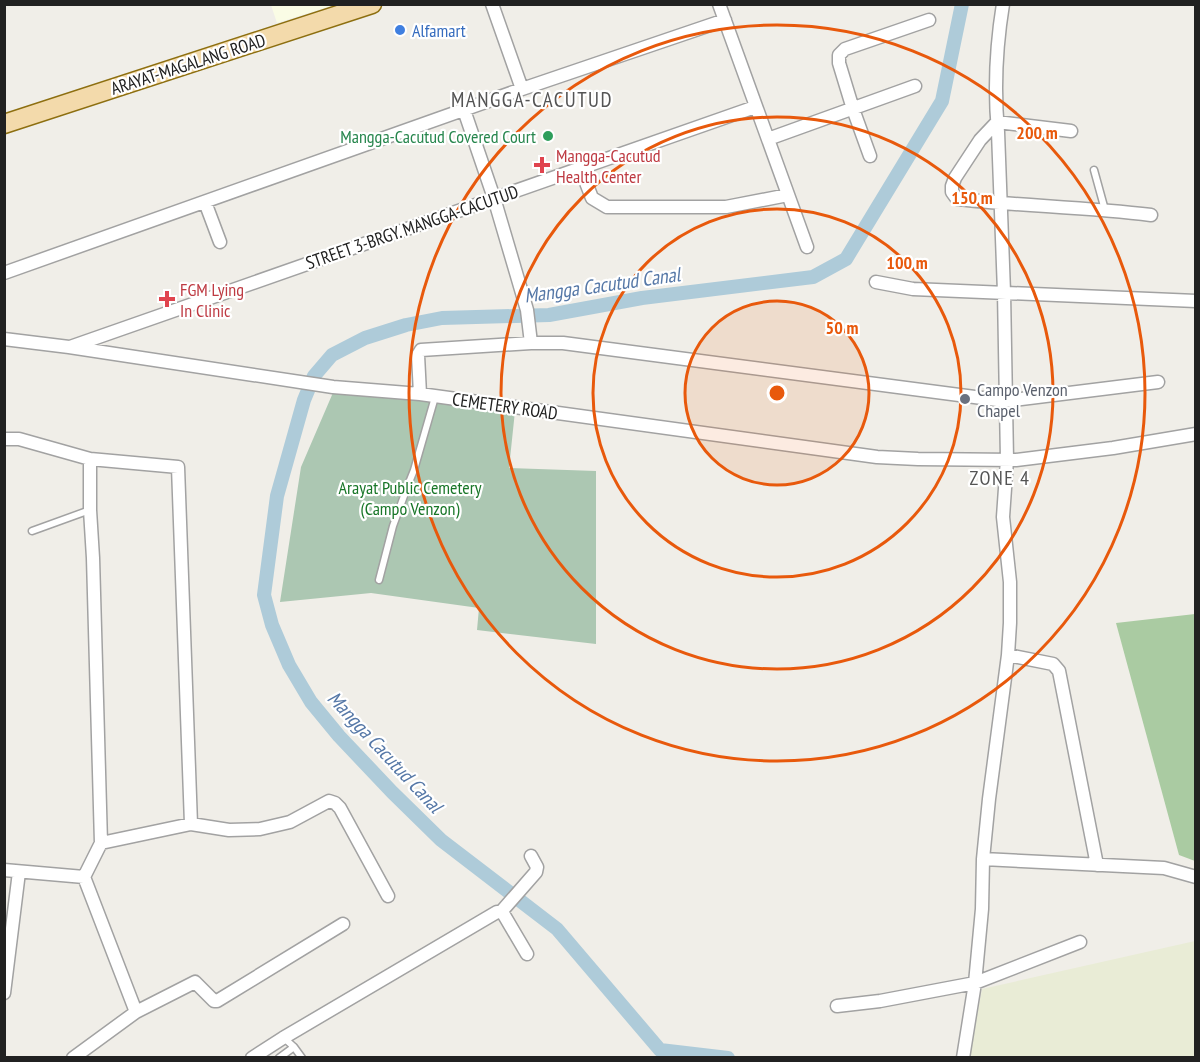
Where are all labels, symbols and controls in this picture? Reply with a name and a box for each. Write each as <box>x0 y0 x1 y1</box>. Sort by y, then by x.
place label: Alfamart <box>412 19 466 42</box>
marker: Alfamart <box>393 23 407 37</box>
street label: ARAYAT-MAGALANG ROAD <box>108 28 268 100</box>
district label: MANGGA-CACUTUD <box>451 86 613 113</box>
text: 200 m <box>1016 121 1058 144</box>
place label: Mangga-Cacutud Covered Court <box>340 125 536 148</box>
marker: Mangga-Cacutud Covered Court <box>541 129 555 143</box>
place label: Mangga-Cacutud Health Center <box>556 144 661 188</box>
marker: Mangga-Cacutud Health Center <box>533 156 551 174</box>
street label: STREET 3-BRGY. MANGGA-CACUTUD <box>303 180 521 274</box>
text: 150 m <box>951 186 993 209</box>
text: 100 m <box>886 251 928 274</box>
water label: Mangga Cacutud Canal <box>522 261 684 309</box>
place label: FGM Lying In Clinic <box>180 278 244 322</box>
marker: FGM Lying In Clinic <box>158 290 176 308</box>
text: 50 m <box>826 316 858 339</box>
place label: Campo Venzon Chapel <box>977 378 1068 422</box>
centre of rings <box>767 383 787 403</box>
street label: CEMETERY ROAD <box>451 387 559 425</box>
marker: Campo Venzon Chapel <box>958 392 972 406</box>
district label: ZONE 4 <box>970 465 1030 491</box>
park label: Arayat Public Cemetery (Campo Venzon) <box>339 476 482 520</box>
water label: Mangga Cacutud Canal <box>322 686 450 820</box>

